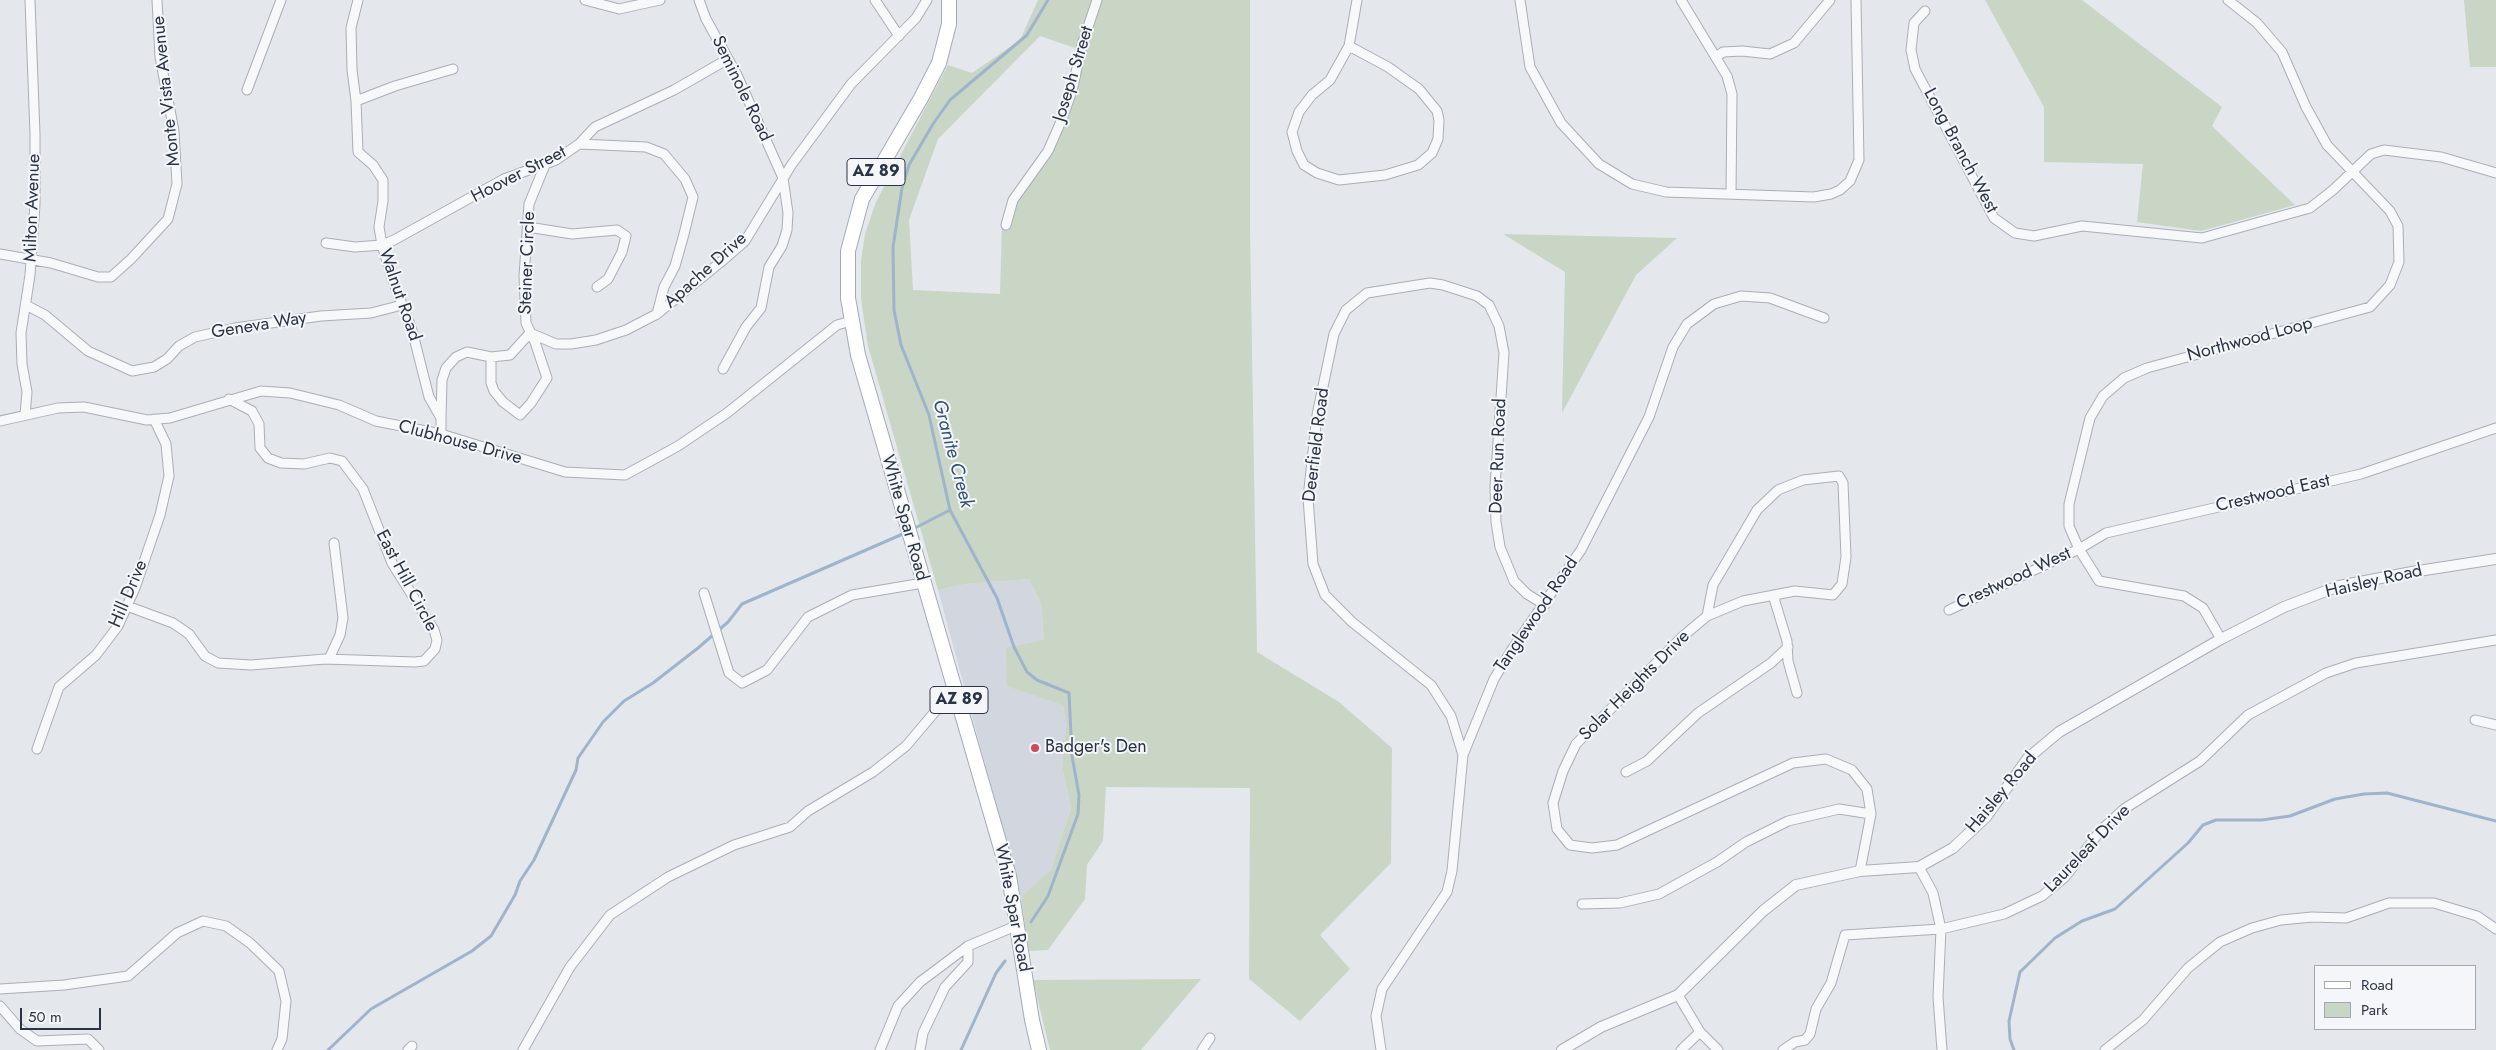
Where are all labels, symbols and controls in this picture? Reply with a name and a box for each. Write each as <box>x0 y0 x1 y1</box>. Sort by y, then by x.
street label: Monte Vista Avenue <box>148 15 186 167</box>
street label: Joseph Street <box>1049 24 1099 124</box>
street label: Seminole Road <box>706 33 776 145</box>
street label: Long Branch West <box>1918 85 2002 217</box>
street label: Hoover Street <box>468 142 570 208</box>
street label: Milton Avenue <box>20 153 46 263</box>
road number: AZ 89 <box>847 158 905 186</box>
street label: Steiner Circle <box>515 211 541 315</box>
street label: Apache Drive <box>660 228 752 314</box>
street label: Walnut Road <box>373 246 425 344</box>
street label: Geneva Way <box>210 308 308 344</box>
street label: Northwood Loop <box>2185 313 2315 367</box>
street label: Deerfield Road <box>1299 387 1335 503</box>
water label: Granite Creek <box>927 397 977 511</box>
street label: Deer Run Road <box>1486 398 1512 514</box>
street label: Clubhouse Drive <box>396 416 524 470</box>
street label: White Spar Road <box>876 452 932 584</box>
street label: Crestwood East <box>2214 470 2332 518</box>
street label: East Hill Circle <box>370 527 442 635</box>
street label: Crestwood West <box>1953 543 2075 615</box>
street label: Tanglewood Road <box>1491 553 1583 677</box>
street label: Hill Drive <box>105 557 153 631</box>
street label: Haisley Road <box>2323 560 2425 604</box>
street label: Solar Heights Drive <box>1575 626 1695 746</box>
road number: AZ 89 <box>930 686 988 714</box>
place label: Badger's Den <box>1045 737 1147 759</box>
marker: Badger's Den <box>1029 742 1041 754</box>
street label: Haisley Road <box>1962 748 2042 838</box>
street label: Laureleaf Drive <box>2041 800 2135 898</box>
street label: White Spar Road <box>989 842 1035 974</box>
legend <box>2314 965 2476 1030</box>
text: Road <box>2361 974 2393 996</box>
scale bar <box>22 998 104 1030</box>
text: Park <box>2361 999 2388 1021</box>
text: 50 m <box>28 1006 62 1028</box>

